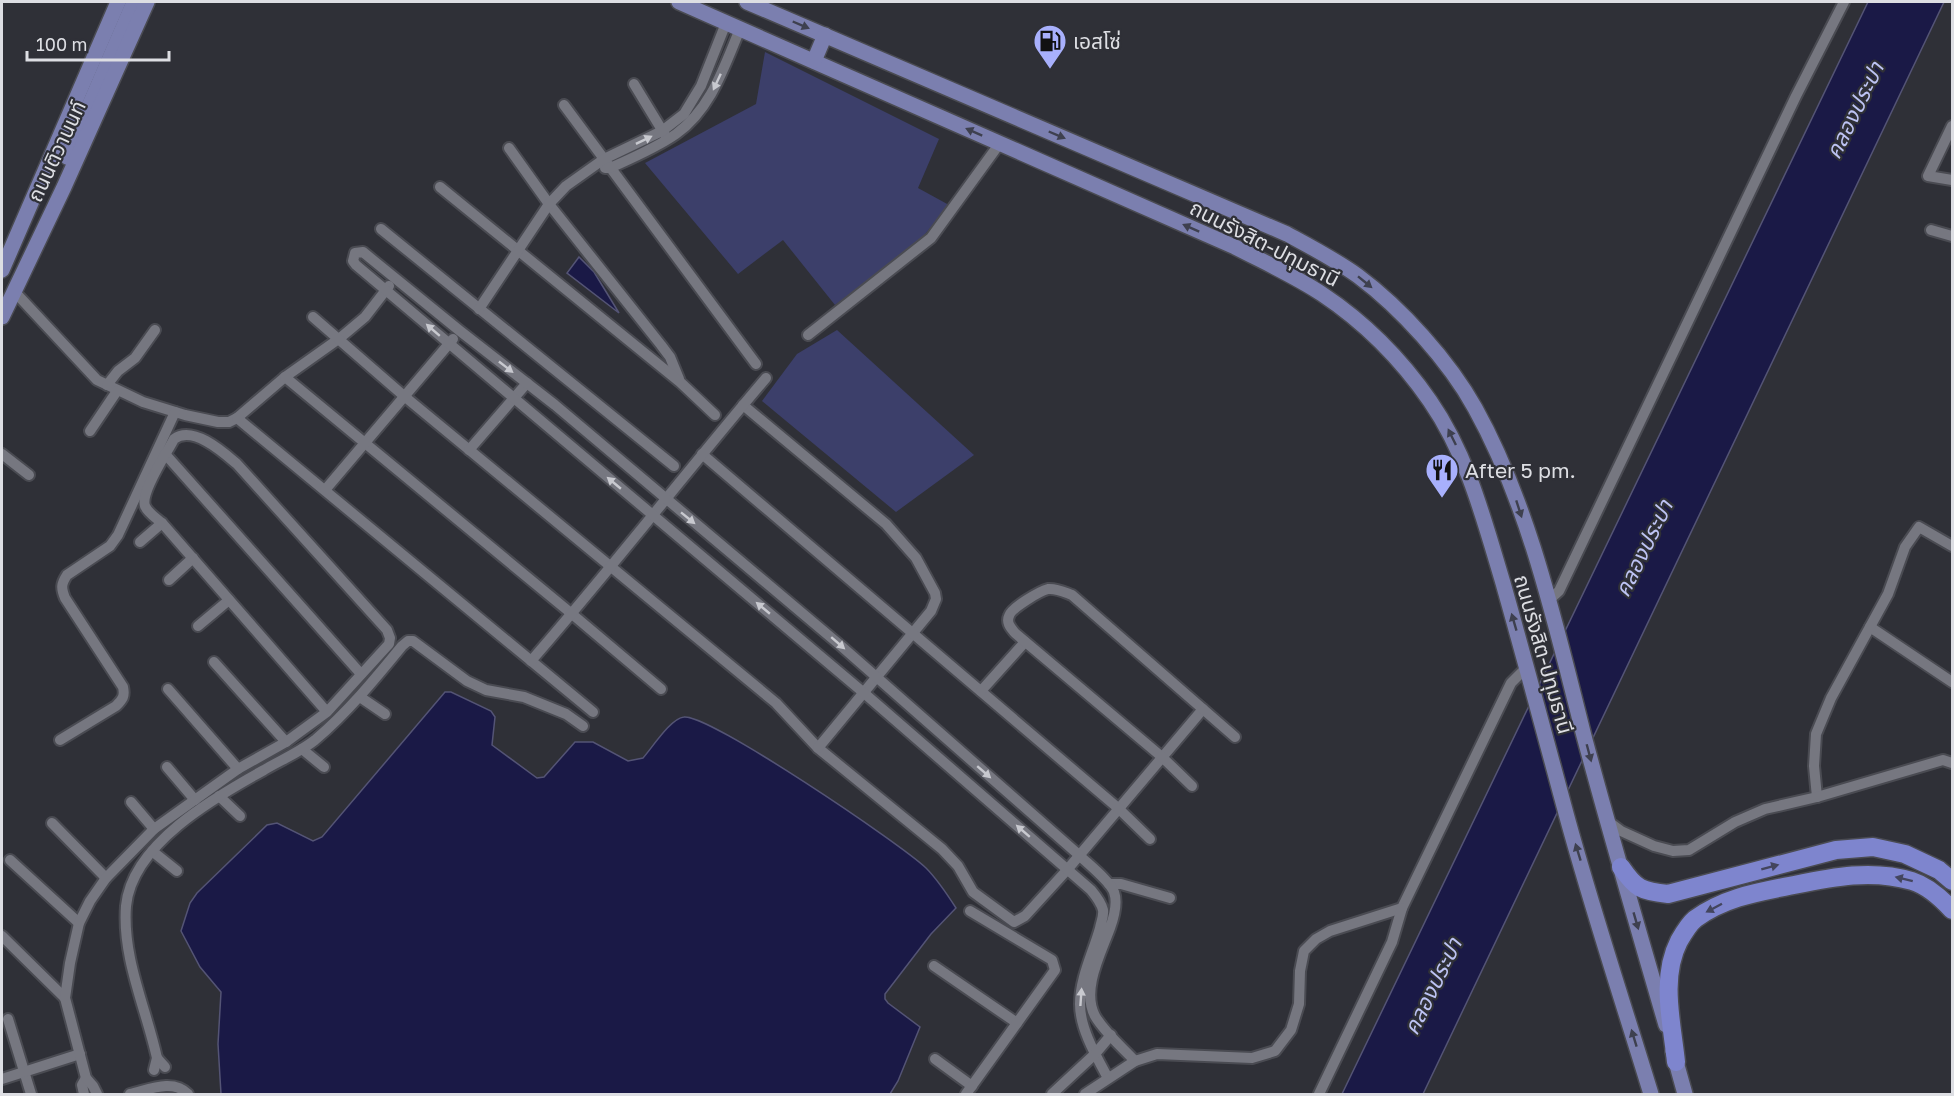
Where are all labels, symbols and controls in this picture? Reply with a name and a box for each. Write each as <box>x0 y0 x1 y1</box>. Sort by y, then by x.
one-way arrow <box>792 20 809 29</box>
fuel station icon: เอสโซ่ <box>1032 23 1068 70</box>
scale bar <box>27 24 170 62</box>
place label: เอสโซ่ <box>1073 28 1121 54</box>
text: 100 m <box>36 33 87 55</box>
water label: คลองประปา <box>1819 56 1889 163</box>
one-way arrow <box>712 74 721 91</box>
street label: ถนนติวานนท์ <box>21 96 91 206</box>
one-way arrow <box>965 127 983 137</box>
one-way arrow <box>1049 130 1066 139</box>
one-way arrow <box>635 135 652 144</box>
street label: ถนนรังสิต-ปทุมธานี <box>1185 194 1344 293</box>
one-way arrow <box>1182 223 1200 232</box>
one-way arrow <box>1357 275 1372 288</box>
one-way arrow <box>426 324 441 337</box>
one-way arrow <box>498 360 514 373</box>
one-way arrow <box>1447 428 1457 445</box>
restaurant icon: After 5 pm. <box>1424 452 1460 499</box>
place label: After 5 pm. <box>1465 457 1576 483</box>
one-way arrow <box>607 477 622 490</box>
water label: คลองประปา <box>1608 494 1678 601</box>
one-way arrow <box>1515 500 1525 518</box>
one-way arrow <box>680 511 695 524</box>
street label: ถนนรังสิต-ปทุมธานี <box>1508 571 1579 737</box>
one-way arrow <box>755 602 771 615</box>
one-way arrow <box>1509 612 1518 630</box>
one-way arrow <box>830 636 845 649</box>
one-way arrow <box>1585 745 1594 763</box>
one-way arrow <box>976 765 991 778</box>
one-way arrow <box>1015 825 1031 838</box>
one-way arrow <box>1573 843 1582 861</box>
one-way arrow <box>1761 862 1779 871</box>
one-way arrow <box>1895 874 1913 884</box>
one-way arrow <box>1705 903 1722 913</box>
one-way arrow <box>1632 912 1641 930</box>
water label: คลองประปา <box>1397 932 1467 1039</box>
one-way arrow <box>1076 988 1086 1007</box>
one-way arrow <box>1629 1029 1638 1047</box>

